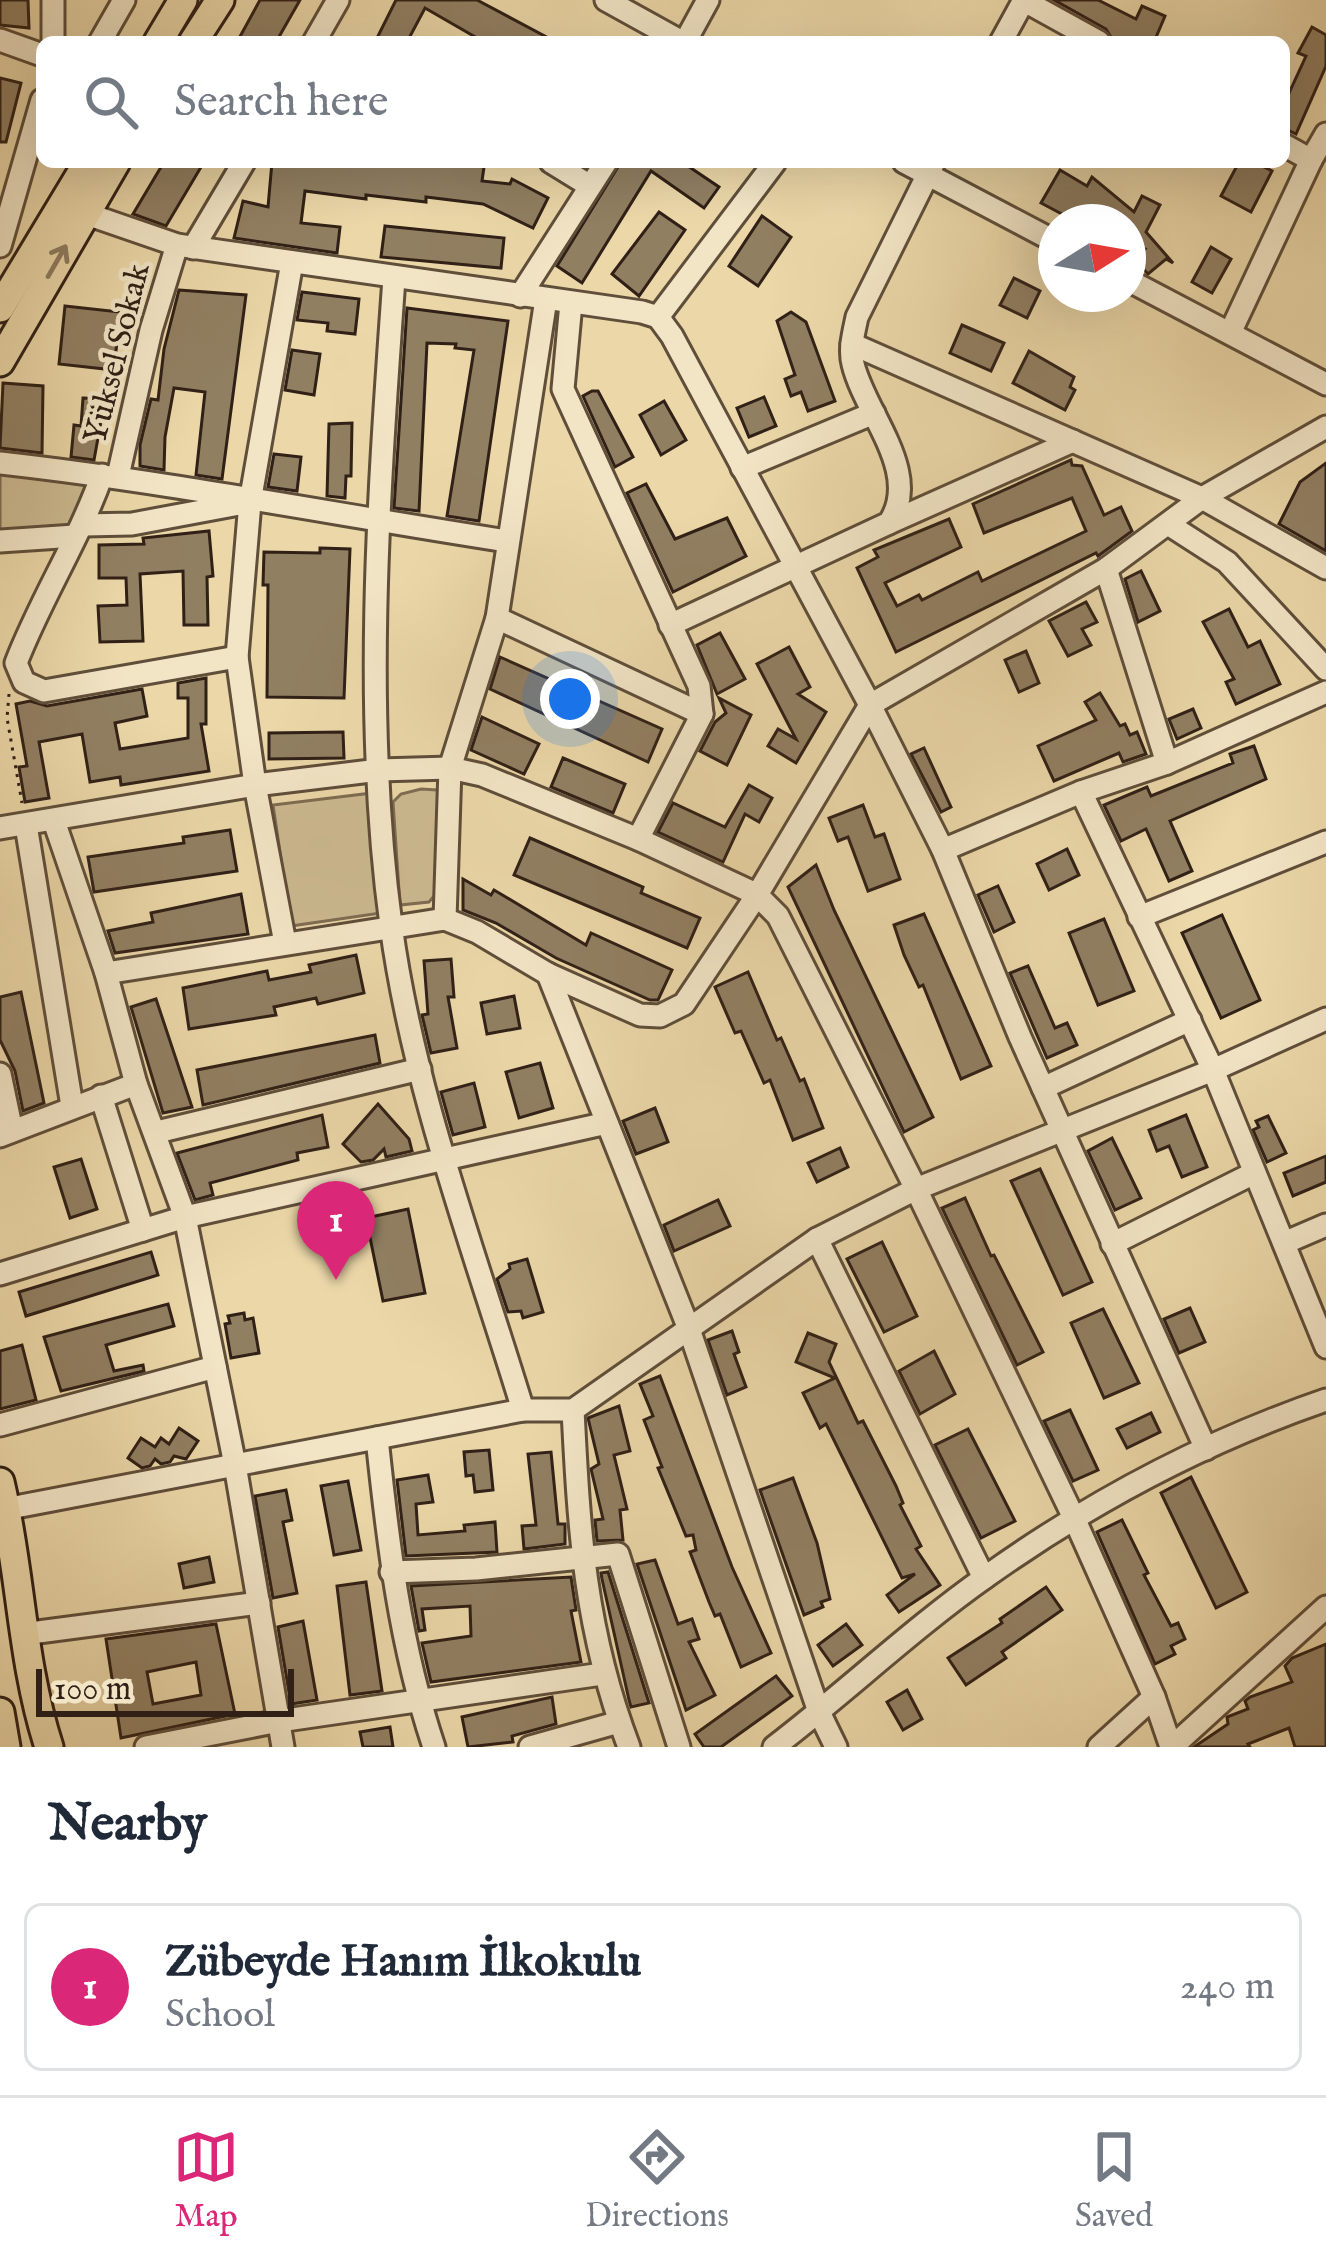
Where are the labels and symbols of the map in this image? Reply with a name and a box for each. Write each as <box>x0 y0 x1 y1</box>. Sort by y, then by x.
north arrow <box>1038 204 1146 312</box>
one-way arrow <box>45 245 69 280</box>
street label: Yüksel Sokak <box>75 259 161 448</box>
your location <box>540 669 600 729</box>
pin: 1 <box>297 1181 375 1280</box>
scale bar <box>36 1663 294 1716</box>

